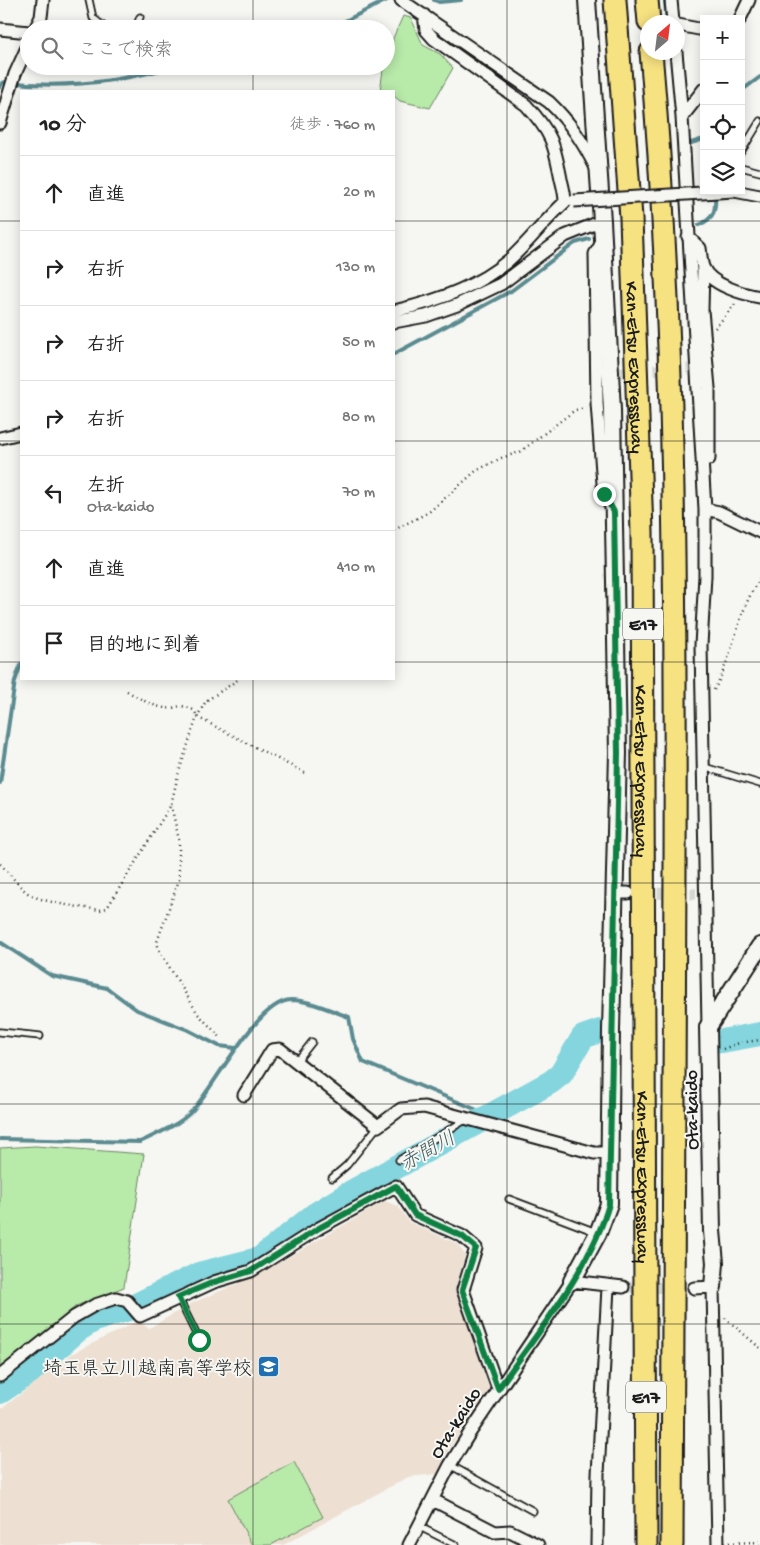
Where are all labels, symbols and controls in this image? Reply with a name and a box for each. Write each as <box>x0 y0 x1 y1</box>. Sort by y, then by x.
north arrow <box>640 15 685 60</box>
map controls <box>700 15 745 195</box>
button: + <box>700 15 745 60</box>
search box <box>20 20 395 75</box>
icon: search <box>38 34 66 62</box>
text: ここで検索 <box>78 40 173 63</box>
button: − <box>700 60 745 105</box>
button: locate <box>700 105 745 150</box>
text: 10 分 <box>40 114 86 139</box>
text: 徒歩 · 760 m <box>290 117 375 136</box>
button: layers <box>700 150 745 195</box>
icon: ahead <box>40 179 68 207</box>
text: 20 m <box>343 184 375 203</box>
text: 直進 <box>87 185 125 208</box>
icon: right <box>40 254 68 282</box>
text: 130 m <box>336 259 375 278</box>
text: 右折 <box>87 260 125 283</box>
street label: Kan-Etsu Expressway <box>618 281 647 455</box>
icon: right <box>40 329 68 357</box>
text: 50 m <box>342 334 375 353</box>
text: 右折 <box>87 335 125 358</box>
icon: right <box>40 404 68 432</box>
text: 80 m <box>342 409 375 428</box>
text: 右折 <box>87 410 125 433</box>
text: 左折 <box>87 476 125 499</box>
icon: left <box>40 479 68 507</box>
route end <box>593 483 616 506</box>
text: 70 m <box>342 484 375 503</box>
text: Ota-kaido <box>87 499 154 518</box>
icon: ahead <box>40 554 68 582</box>
text: 410 m <box>337 559 375 578</box>
text: 直進 <box>87 560 125 583</box>
road number: E17 <box>623 608 663 640</box>
icon: arrive <box>40 629 68 657</box>
text: 目的地に到着 <box>87 635 201 658</box>
street label: Kan-Etsu Expressway <box>628 685 651 858</box>
street label: Ota-kaido <box>681 1070 706 1150</box>
street label: Kan-Etsu Expressway <box>629 1091 653 1264</box>
water label: 赤間川 <box>396 1127 461 1178</box>
route start <box>188 1329 211 1352</box>
school or university icon: 埼玉県立川越南高等学校 <box>256 1355 280 1379</box>
place label: 埼玉県立川越南高等学校 <box>43 1358 252 1382</box>
road number: E17 <box>626 1381 666 1412</box>
street label: Ota-kaido <box>426 1384 488 1464</box>

